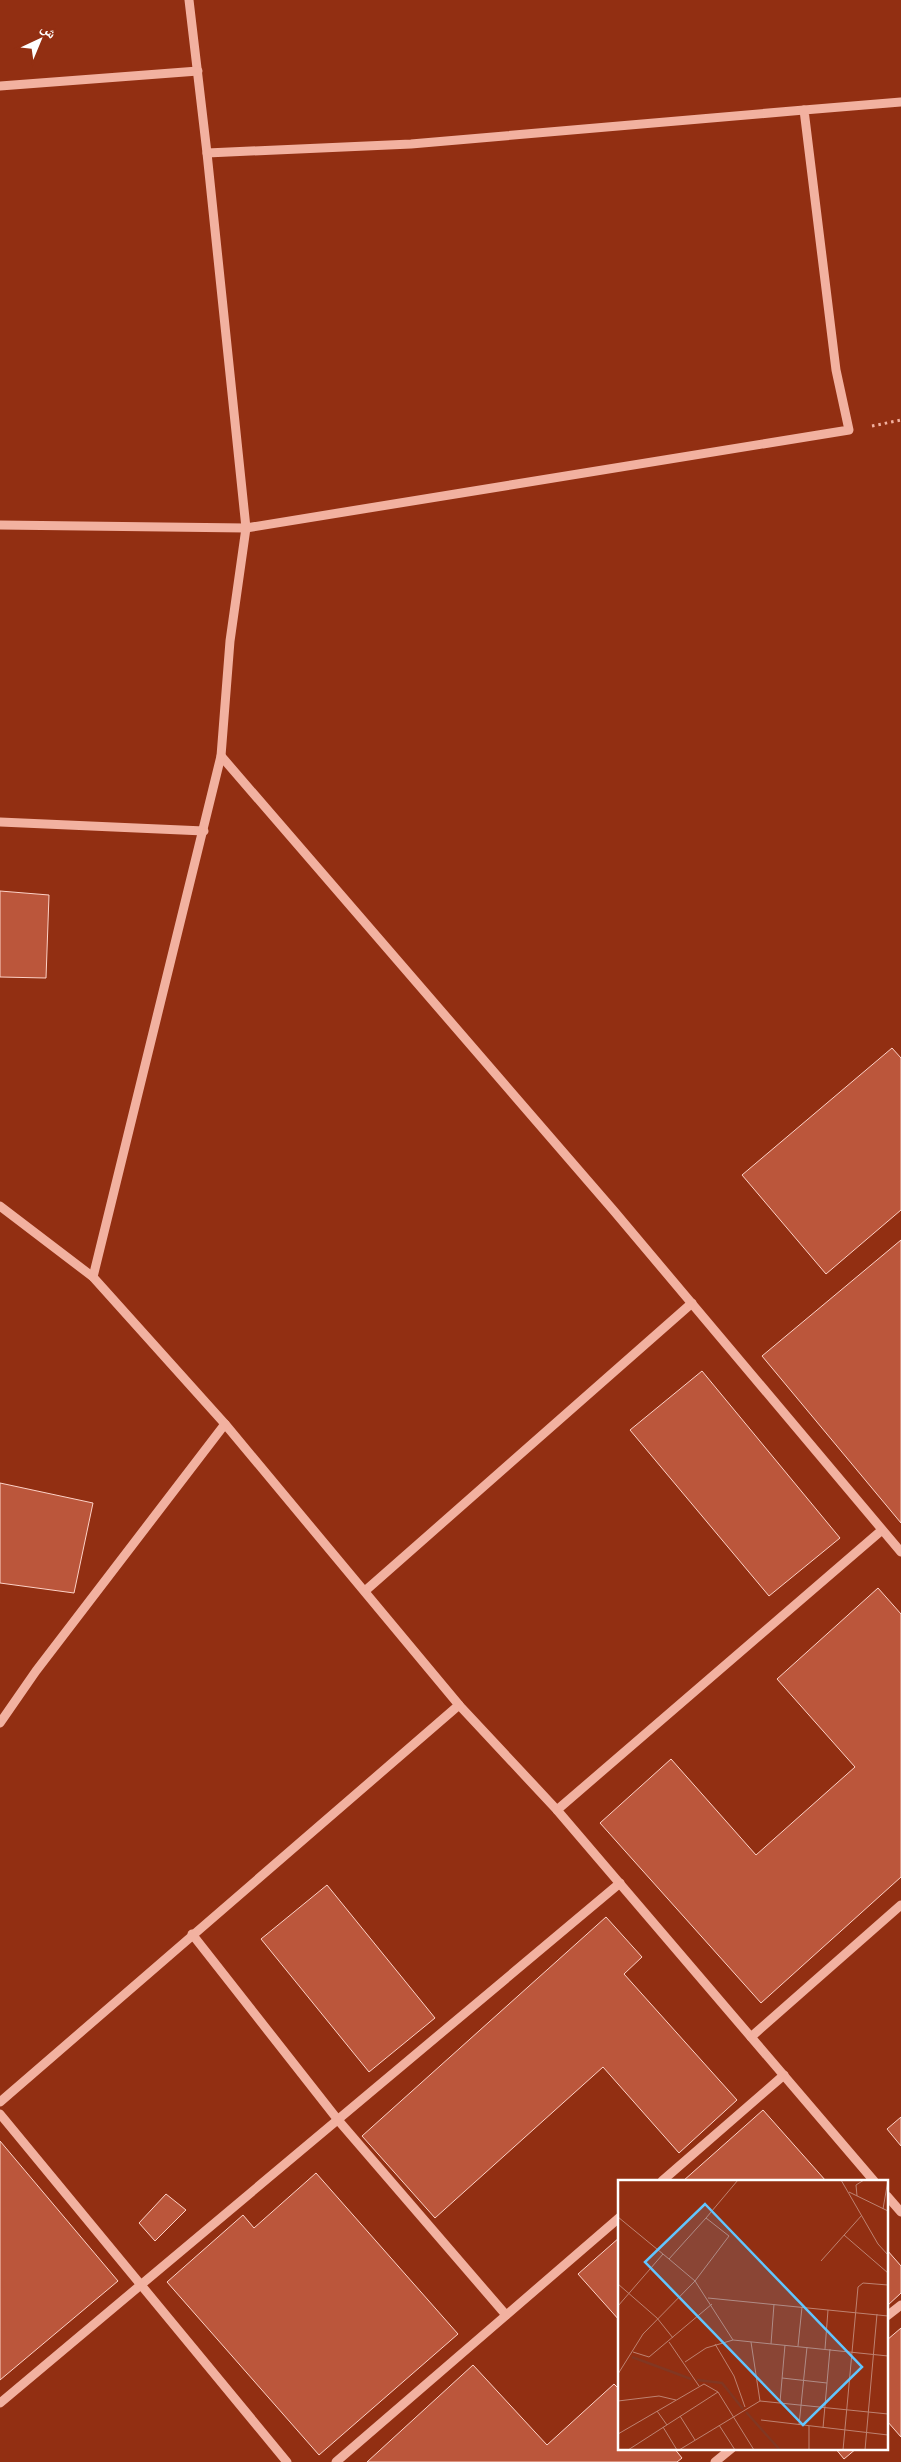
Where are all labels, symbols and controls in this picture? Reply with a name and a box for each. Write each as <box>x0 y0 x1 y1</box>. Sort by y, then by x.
north arrow <box>15 15 65 65</box>
text: ش <box>37 19 61 42</box>
inset map <box>618 2180 888 2450</box>

